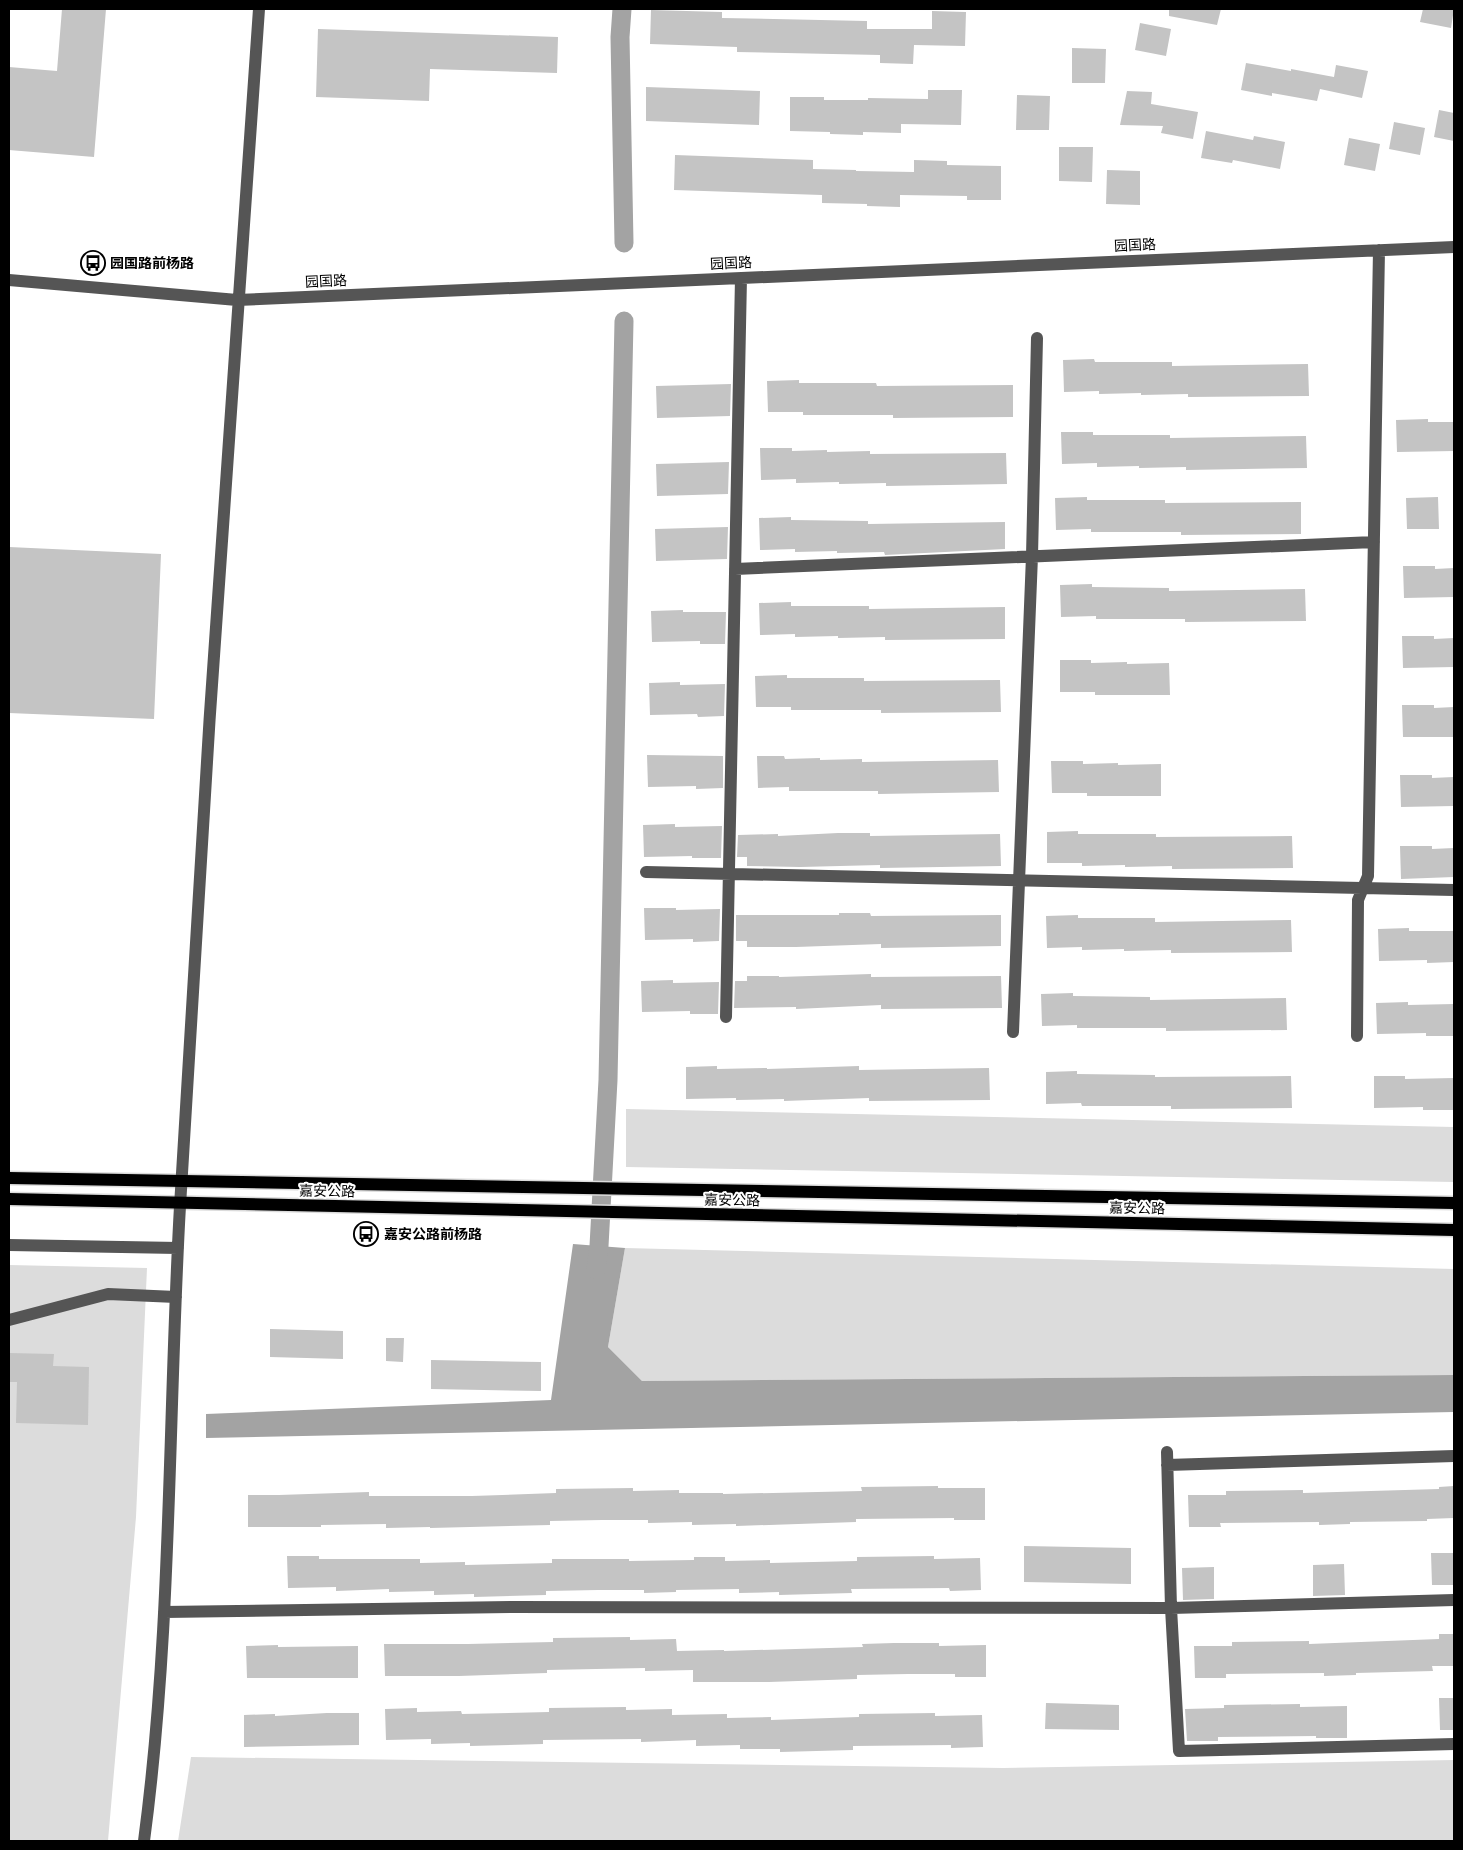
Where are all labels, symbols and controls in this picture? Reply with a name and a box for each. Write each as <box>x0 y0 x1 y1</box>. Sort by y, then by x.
street label: 园国路 <box>1114 236 1156 254</box>
bus stop icon: 园国路前杨路 <box>80 250 106 276</box>
street label: 园国路 <box>710 254 752 272</box>
place label: 园国路前杨路 <box>110 255 194 271</box>
street label: 园国路 <box>305 272 347 290</box>
street label: 嘉安公路 <box>299 1183 355 1199</box>
street label: 嘉安公路 <box>704 1192 760 1208</box>
street label: 嘉安公路 <box>1109 1200 1165 1216</box>
bus stop icon: 嘉安公路前杨路 <box>353 1221 379 1247</box>
place label: 嘉安公路前杨路 <box>384 1226 482 1242</box>

